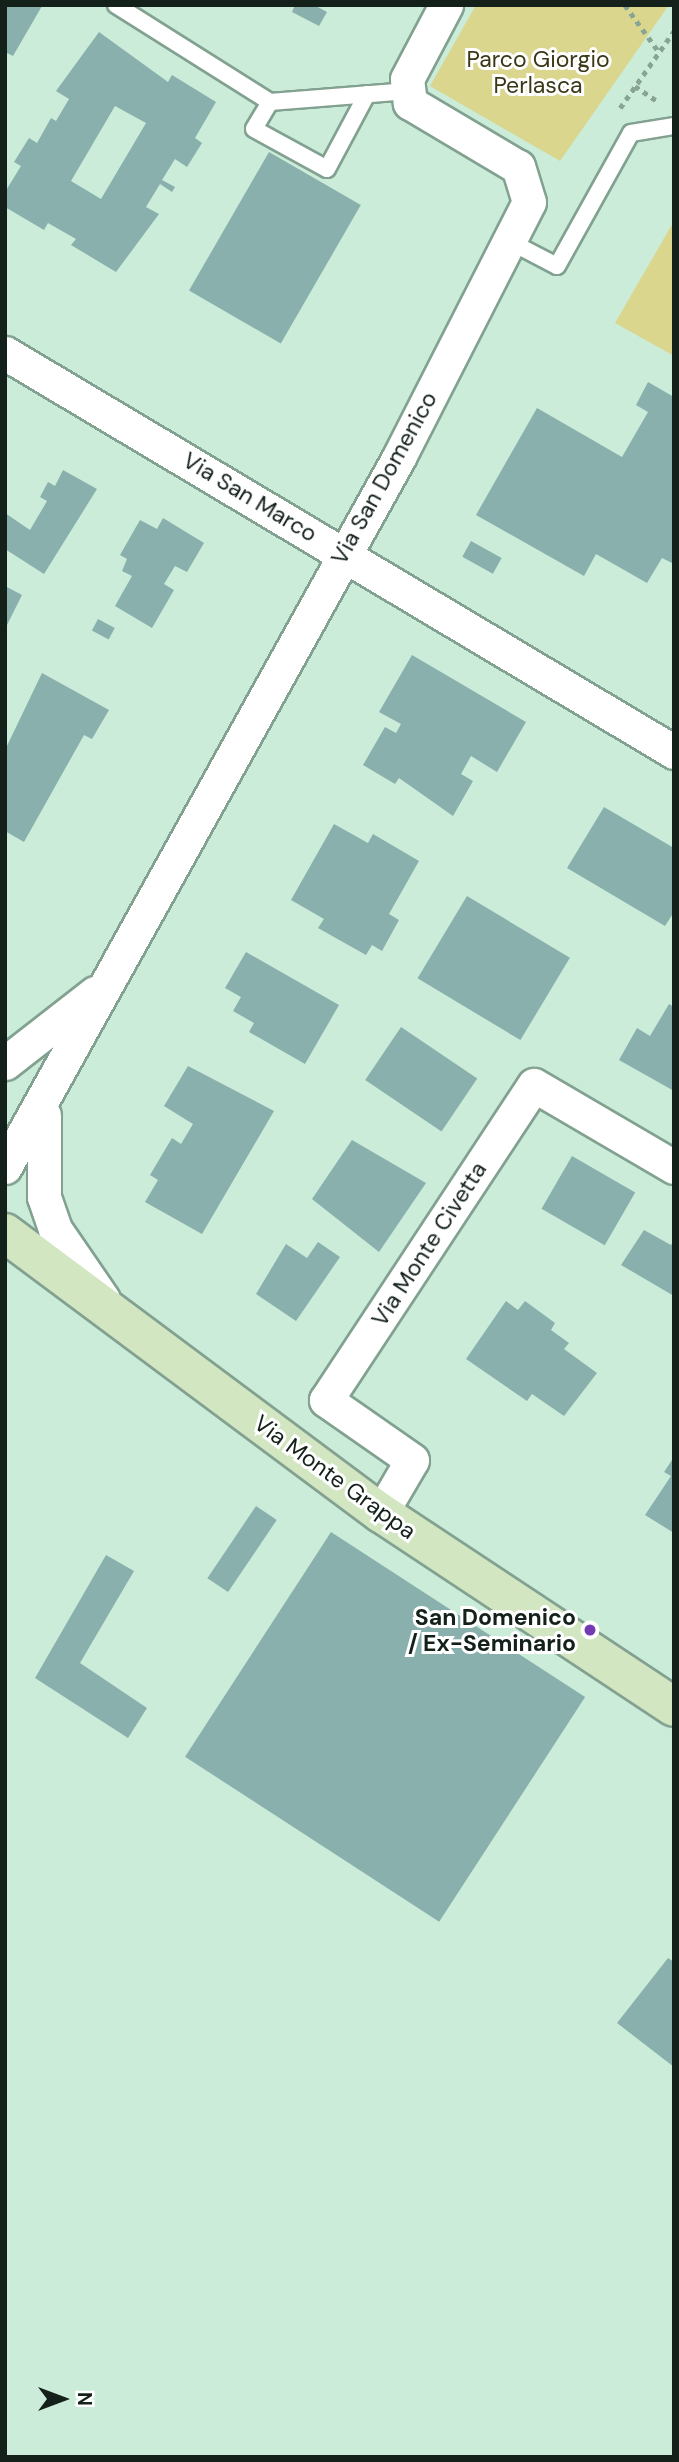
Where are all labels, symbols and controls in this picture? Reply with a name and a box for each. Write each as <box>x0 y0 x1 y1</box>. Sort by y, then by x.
park label: Parco Giorgio Perlasca <box>466 45 610 99</box>
street label: Via San Domenico <box>325 387 443 569</box>
street label: Via San Marco <box>178 446 322 548</box>
street label: Via Monte Civetta <box>366 1157 492 1331</box>
street label: Via Monte Grappa <box>249 1409 421 1545</box>
place label: San Domenico / Ex-Seminario <box>408 1603 576 1657</box>
marker: San Domenico / Ex-Seminario <box>582 1622 598 1638</box>
north arrow <box>28 2364 98 2434</box>
text: N <box>72 2392 97 2406</box>

